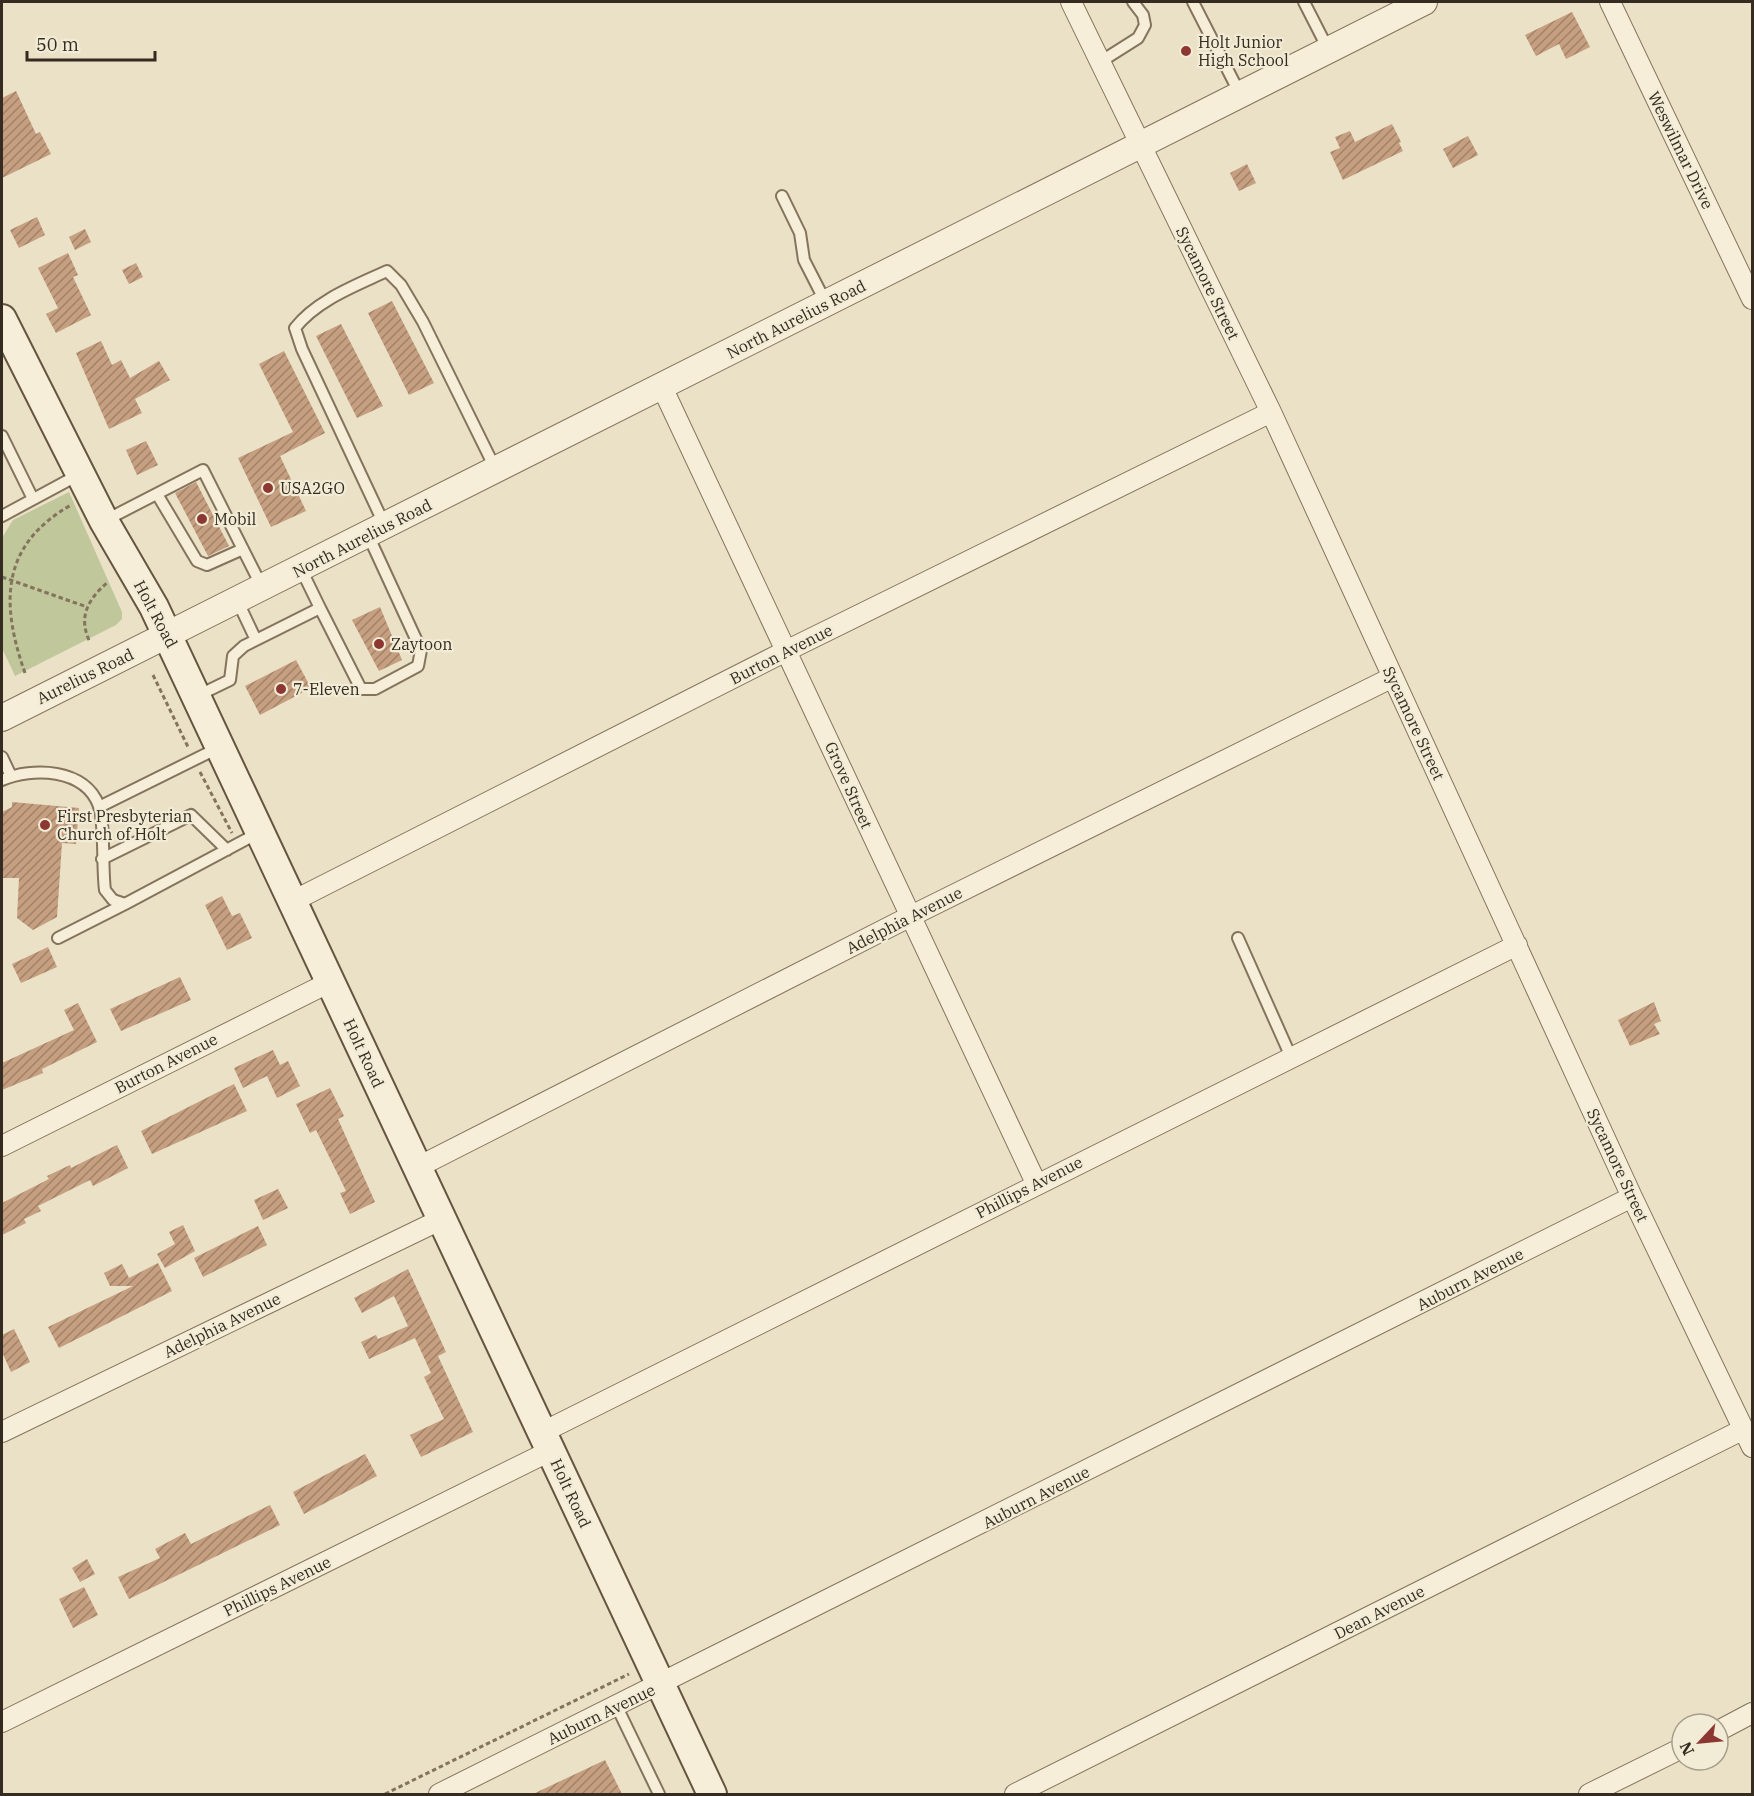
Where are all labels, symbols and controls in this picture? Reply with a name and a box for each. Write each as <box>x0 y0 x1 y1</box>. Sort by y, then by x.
scale bar <box>27 24 154 62</box>
place label: Holt Junior High School <box>1198 32 1289 70</box>
text: 50 m <box>36 33 79 56</box>
marker: Holt Junior High School <box>1179 44 1193 58</box>
street label: Weswilmar Drive <box>1644 88 1718 212</box>
street label: Sycamore Street <box>1172 223 1244 343</box>
street label: North Aurelius Road <box>723 275 869 363</box>
place label: USA2GO <box>280 478 345 498</box>
marker: USA2GO <box>261 481 275 495</box>
street label: North Aurelius Road <box>289 494 435 582</box>
place label: Mobil <box>214 509 257 529</box>
marker: Mobil <box>195 512 209 526</box>
street label: Holt Road <box>130 577 182 652</box>
street label: Burton Avenue <box>726 620 836 688</box>
place label: Zaytoon <box>391 634 452 654</box>
marker: Zaytoon <box>372 637 386 651</box>
street label: Aurelius Road <box>33 644 137 708</box>
street label: Sycamore Street <box>1379 663 1449 783</box>
place label: 7-Eleven <box>293 679 360 699</box>
marker: 7-Eleven <box>274 682 288 696</box>
street label: Grove Street <box>821 738 877 832</box>
place label: First Presbyterian Church of Holt <box>57 806 193 844</box>
marker: First Presbyterian Church of Holt <box>38 818 52 832</box>
street label: Adelphia Avenue <box>843 882 965 958</box>
street label: Holt Road <box>339 1015 389 1091</box>
street label: Burton Avenue <box>111 1029 221 1097</box>
street label: Sycamore Street <box>1583 1105 1653 1225</box>
street label: Phillips Avenue <box>972 1151 1086 1223</box>
street label: Auburn Avenue <box>1413 1243 1527 1315</box>
street label: Adelphia Avenue <box>160 1288 284 1362</box>
street label: Holt Road <box>546 1455 596 1531</box>
street label: Auburn Avenue <box>979 1461 1093 1533</box>
street label: Phillips Avenue <box>220 1551 334 1621</box>
street label: Dean Avenue <box>1330 1581 1428 1643</box>
street label: Auburn Avenue <box>544 1679 658 1749</box>
north arrow <box>1670 1712 1730 1772</box>
text: N <box>1675 1739 1698 1759</box>

